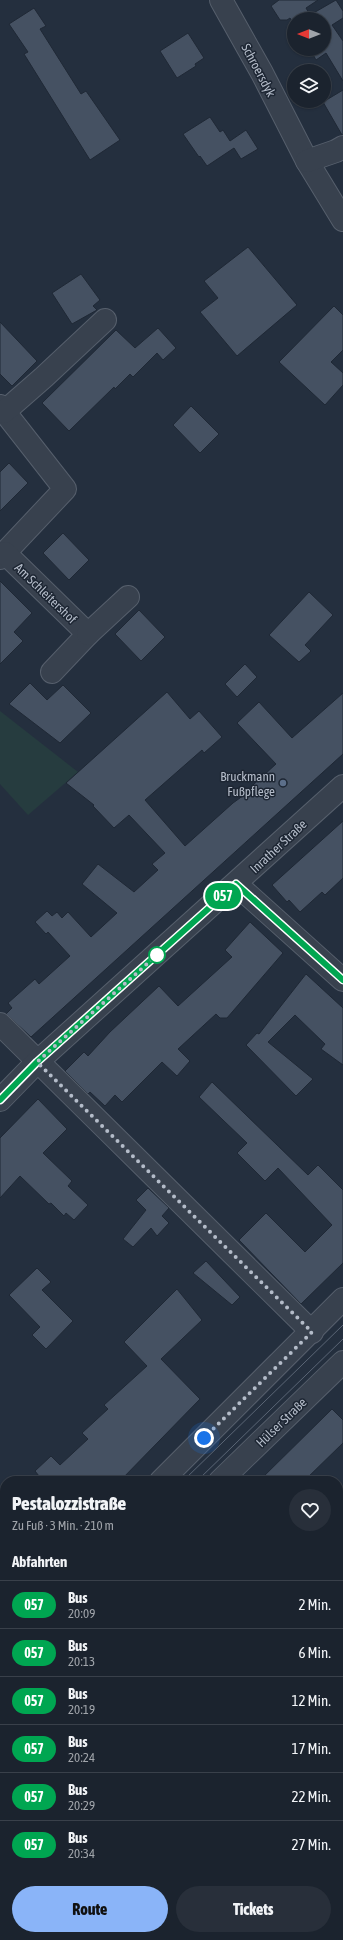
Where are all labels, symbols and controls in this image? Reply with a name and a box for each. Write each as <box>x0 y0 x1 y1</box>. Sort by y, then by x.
north arrow <box>287 12 331 56</box>
map controls <box>287 12 331 108</box>
street label: Schroersdyk <box>238 41 279 100</box>
button: layers <box>287 64 331 108</box>
street label: Am Schleitershof <box>12 560 80 627</box>
place label: Bruckmann Fußpflege <box>220 769 275 799</box>
marker: Bruckmann Fußpflege <box>278 778 288 788</box>
street label: Inrather Straße <box>247 816 310 876</box>
line badge: 057 <box>200 883 246 909</box>
text: 057 <box>213 888 233 904</box>
unlabelled marker <box>148 946 166 964</box>
street label: Hülser Straße <box>253 1395 310 1450</box>
your location <box>194 1428 214 1448</box>
button: heart <box>289 1489 331 1531</box>
text: Pestalozzistraße <box>12 1492 126 1514</box>
text: Zu Fuß · 3 Min. · 210 m <box>12 1518 114 1533</box>
text: Abfahrten <box>12 1553 67 1570</box>
text: Bus <box>68 1589 88 1606</box>
text: 2 Min. <box>298 1596 331 1613</box>
text: 057 <box>24 1597 44 1613</box>
text: 20:09 <box>68 1606 95 1621</box>
text: Bus <box>68 1637 88 1654</box>
text: 6 Min. <box>298 1644 331 1661</box>
text: 057 <box>24 1645 44 1661</box>
text: 20:13 <box>68 1654 95 1669</box>
text: Bus <box>68 1685 88 1702</box>
text: 12 Min. <box>291 1692 331 1709</box>
text: 057 <box>24 1693 44 1709</box>
text: 20:19 <box>68 1702 95 1717</box>
text: Bus <box>68 1733 88 1750</box>
text: 17 Min. <box>291 1740 331 1757</box>
text: 057 <box>24 1741 44 1757</box>
text: 20:24 <box>68 1750 95 1765</box>
text: Bus <box>68 1781 88 1798</box>
text: 22 Min. <box>291 1788 331 1805</box>
text: 057 <box>24 1789 44 1805</box>
text: 20:29 <box>68 1798 95 1813</box>
text: Bus <box>68 1829 88 1846</box>
text: 27 Min. <box>291 1836 331 1853</box>
text: 057 <box>24 1837 44 1853</box>
text: 20:34 <box>68 1846 95 1861</box>
button: Route <box>12 1886 168 1932</box>
button: Tickets <box>176 1886 331 1932</box>

